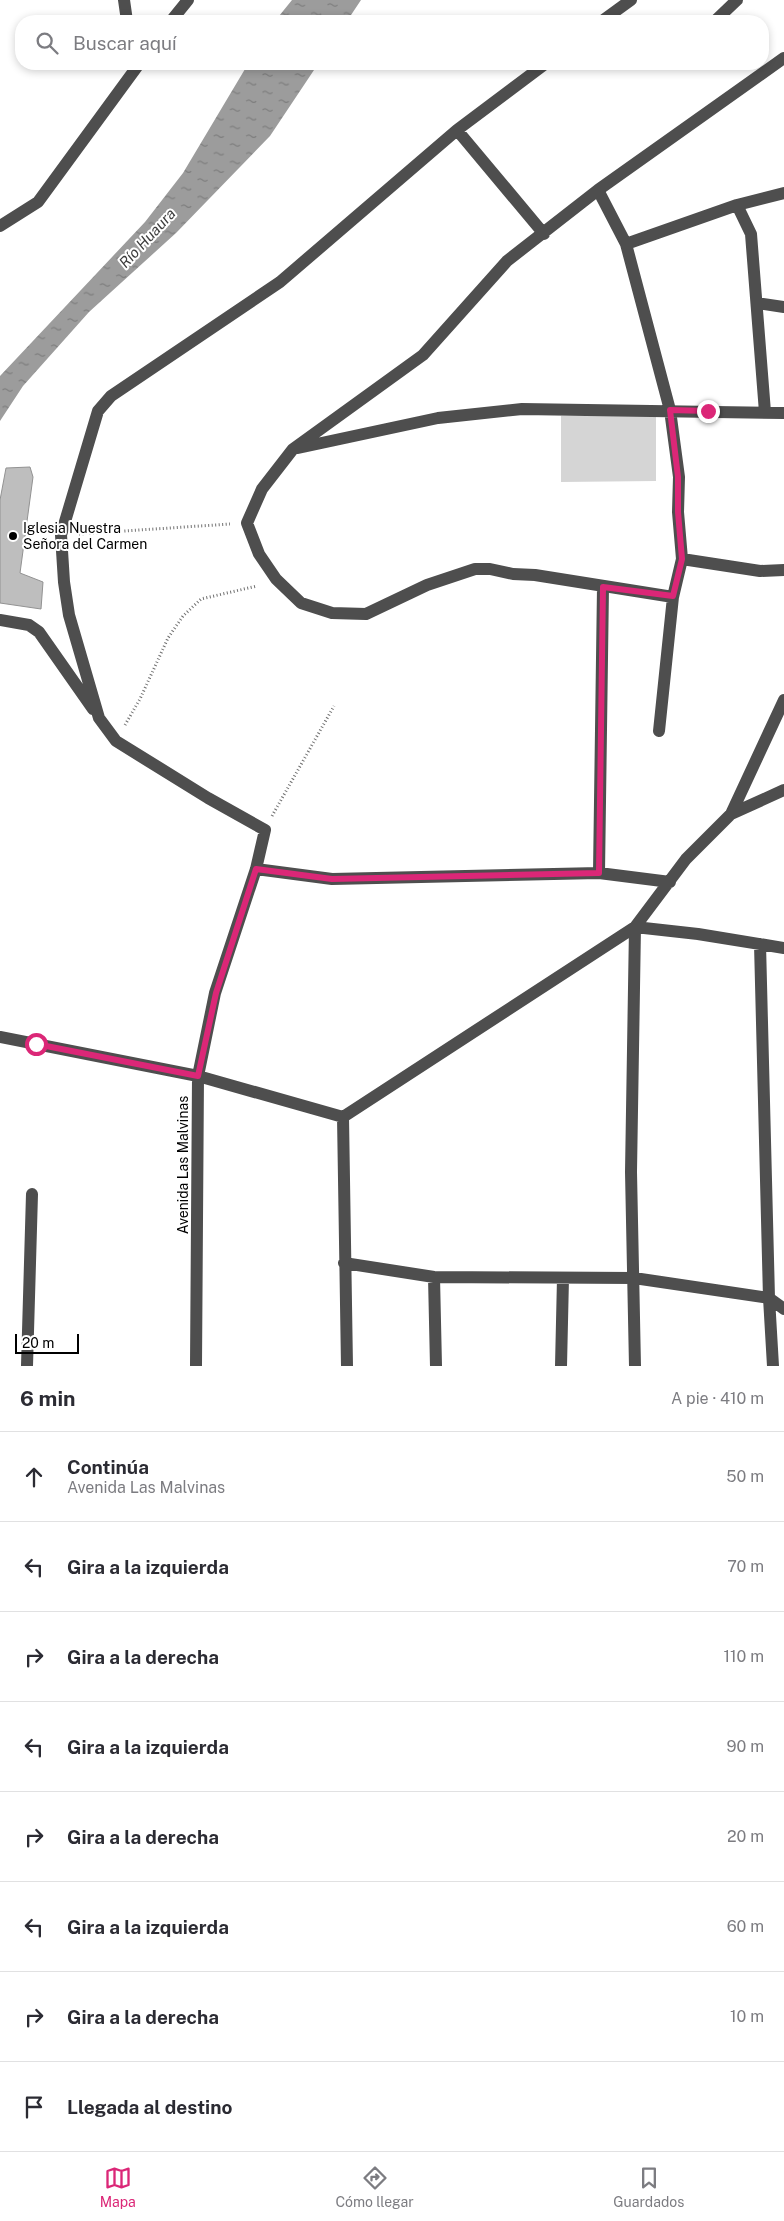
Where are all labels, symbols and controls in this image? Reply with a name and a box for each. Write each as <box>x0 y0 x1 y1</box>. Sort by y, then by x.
search box <box>15 15 769 70</box>
icon: search <box>33 29 61 57</box>
text: Buscar aquí <box>73 32 177 54</box>
water label: Río Huaura <box>115 205 179 271</box>
route end <box>697 400 720 423</box>
place label: Iglesia Nuestra Señora del Carmen <box>23 520 147 552</box>
marker: Iglesia Nuestra Señora del Carmen <box>7 530 19 542</box>
route start <box>25 1033 48 1056</box>
street label: Avenida Las Malvinas <box>175 1096 191 1234</box>
scale bar <box>15 1331 79 1354</box>
text: 20 m <box>22 1335 54 1351</box>
text: 6 min <box>20 1386 76 1411</box>
text: A pie · 410 m <box>671 1389 764 1408</box>
text: Continúa <box>67 1456 149 1478</box>
icon: ahead <box>20 1463 48 1491</box>
text: 50 m <box>726 1467 764 1486</box>
text: Avenida Las Malvinas <box>67 1478 225 1497</box>
icon: left <box>20 1553 48 1581</box>
text: Gira a la izquierda <box>67 1556 229 1578</box>
text: 70 m <box>727 1557 764 1576</box>
icon: right <box>20 1643 48 1671</box>
text: Gira a la derecha <box>67 1646 219 1668</box>
text: 110 m <box>723 1647 764 1666</box>
icon: left <box>20 1733 48 1761</box>
text: Gira a la izquierda <box>67 1736 229 1758</box>
text: 90 m <box>727 1737 764 1756</box>
icon: right <box>20 1823 48 1851</box>
text: Gira a la derecha <box>67 1826 219 1848</box>
text: 20 m <box>727 1827 764 1846</box>
icon: left <box>20 1913 48 1941</box>
text: Gira a la izquierda <box>67 1916 229 1938</box>
text: 60 m <box>727 1917 764 1936</box>
icon: right <box>20 2003 48 2031</box>
text: Gira a la derecha <box>67 2006 219 2028</box>
text: 10 m <box>730 2007 764 2026</box>
icon: arrive <box>20 2093 48 2121</box>
text: Llegada al destino <box>67 2096 232 2118</box>
tab: Mapa <box>100 2164 136 2210</box>
tab: Cómo llegar <box>335 2164 414 2210</box>
tab: Guardados <box>613 2164 684 2210</box>

